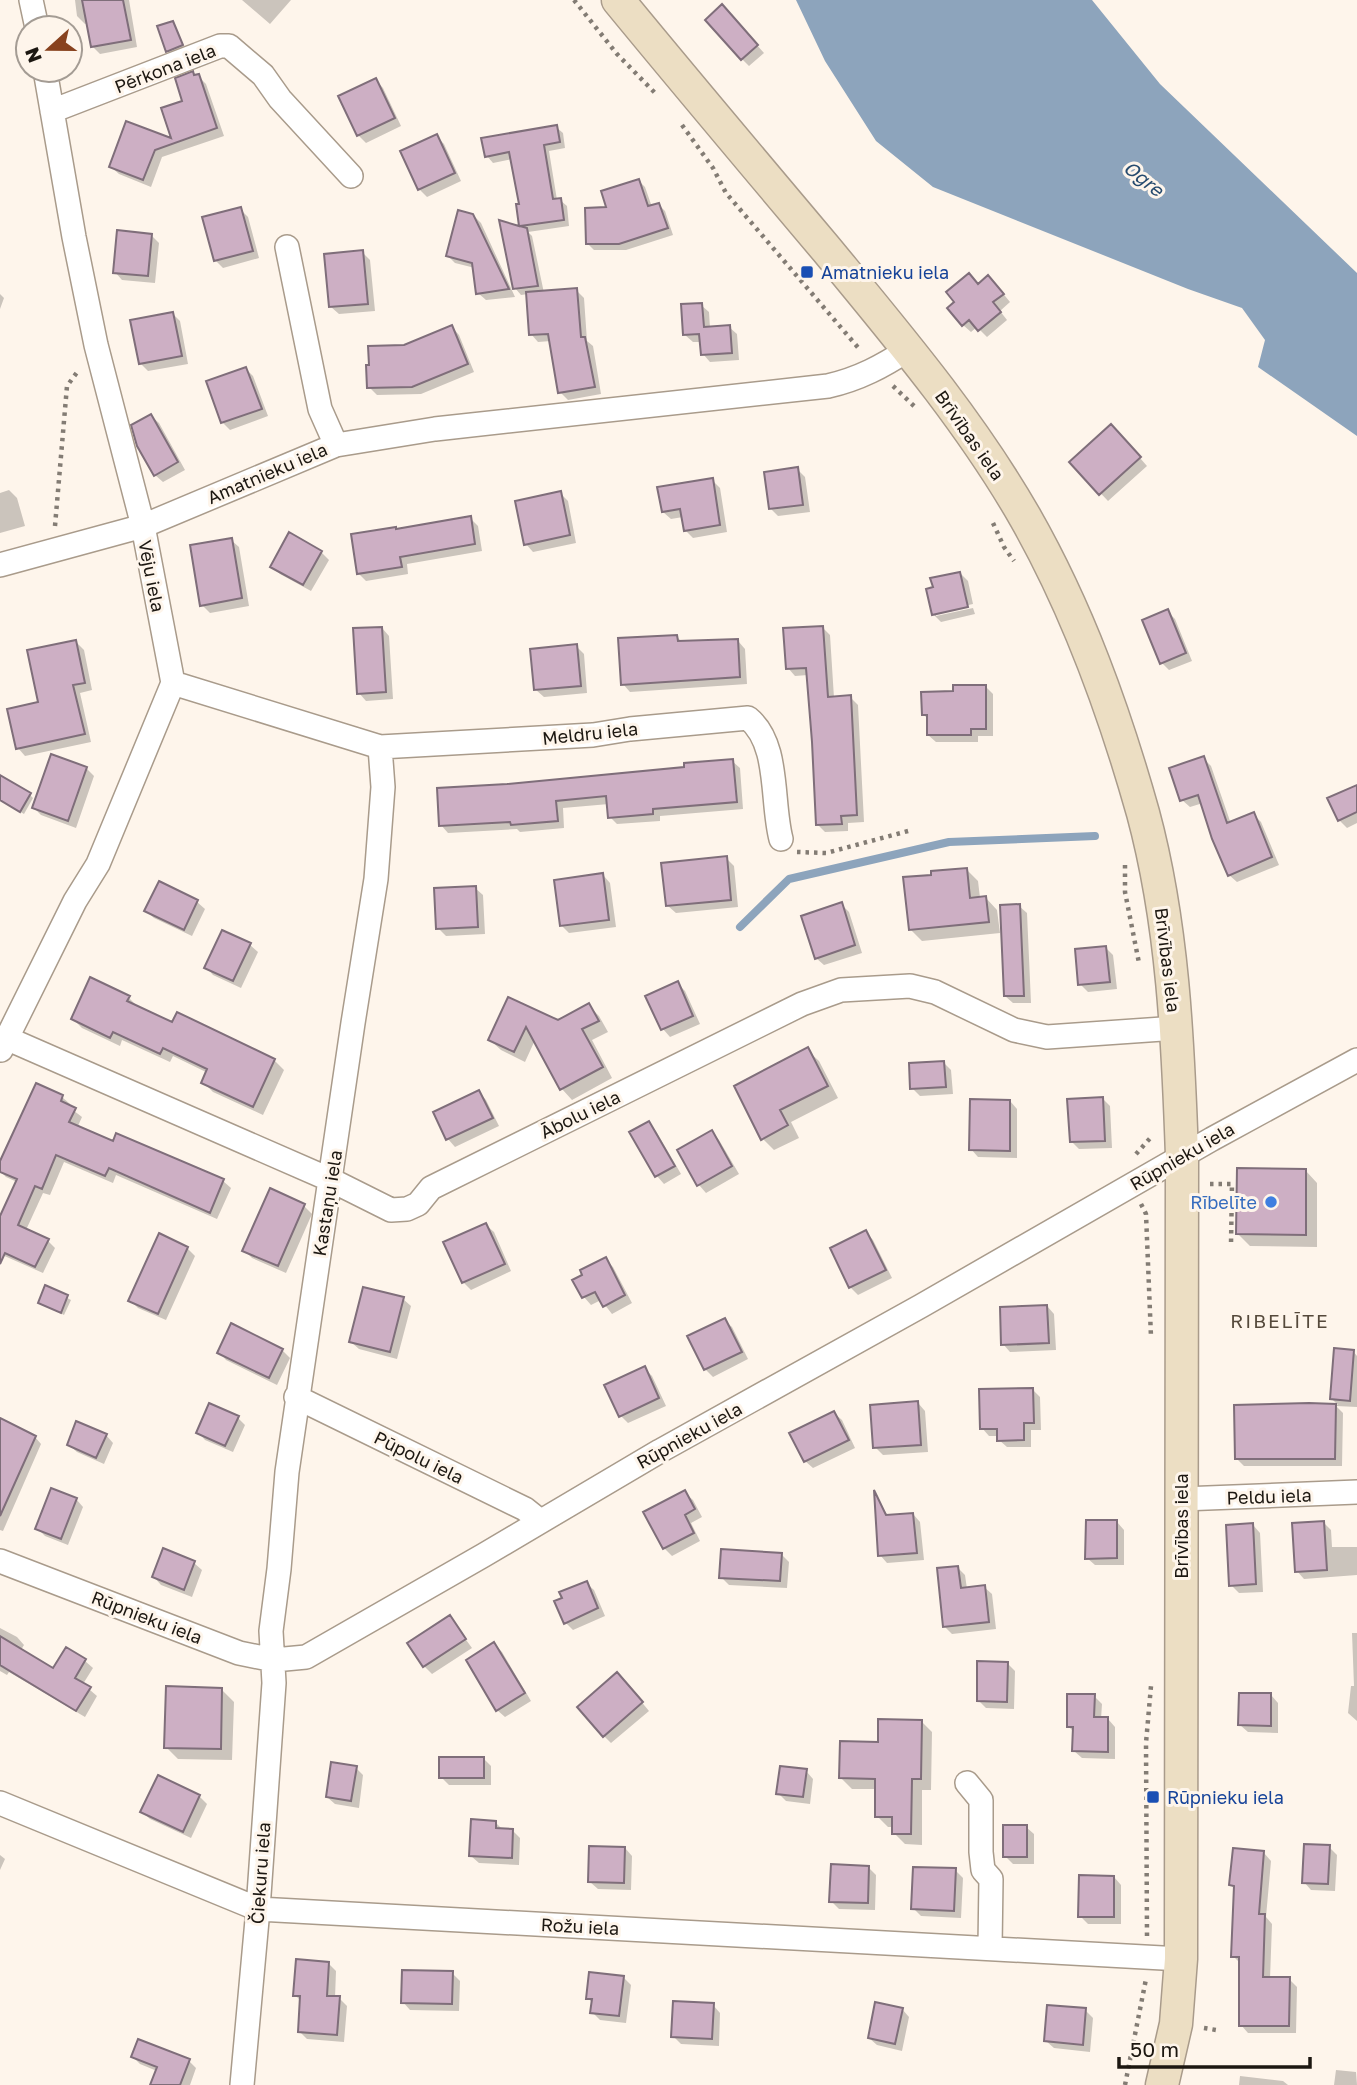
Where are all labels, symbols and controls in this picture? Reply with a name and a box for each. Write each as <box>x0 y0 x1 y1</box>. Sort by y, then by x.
north arrow <box>14 14 84 84</box>
street label: Pērkona iela <box>111 39 219 97</box>
text: N <box>19 44 46 66</box>
water label: Ogre <box>1120 155 1170 202</box>
place label: Amatnieku iela <box>821 261 949 283</box>
marker: Amatnieku iela <box>799 264 815 280</box>
street label: Brīvības iela <box>931 386 1009 484</box>
street label: Amatnieku iela <box>204 438 330 508</box>
street label: Vēju iela <box>134 538 170 614</box>
street label: Meldru iela <box>541 717 639 749</box>
street label: Brīvības iela <box>1151 906 1185 1014</box>
street label: Ābolu iela <box>536 1085 624 1143</box>
street label: Rūpnieku iela <box>1126 1117 1238 1195</box>
street label: Kastaņu iela <box>308 1148 347 1258</box>
place label: Rībelīte <box>1190 1191 1257 1213</box>
marker: Rībelīte <box>1263 1194 1279 1210</box>
district label: RIBELĪTE <box>1230 1309 1330 1332</box>
street label: Rūpnieku iela <box>633 1397 745 1473</box>
street label: Pūpolu iela <box>371 1426 467 1488</box>
street label: Brīvības iela <box>1170 1473 1192 1579</box>
street label: Peldu iela <box>1226 1484 1312 1508</box>
street label: Rūpnieku iela <box>88 1586 206 1648</box>
place label: Rūpnieku iela <box>1167 1786 1284 1808</box>
marker: Rūpnieku iela <box>1145 1789 1161 1805</box>
street label: Čiekuru iela <box>245 1821 275 1925</box>
street label: Rožu iela <box>540 1913 620 1939</box>
scale bar <box>1119 2025 1310 2070</box>
text: 50 m <box>1130 2036 1179 2062</box>

